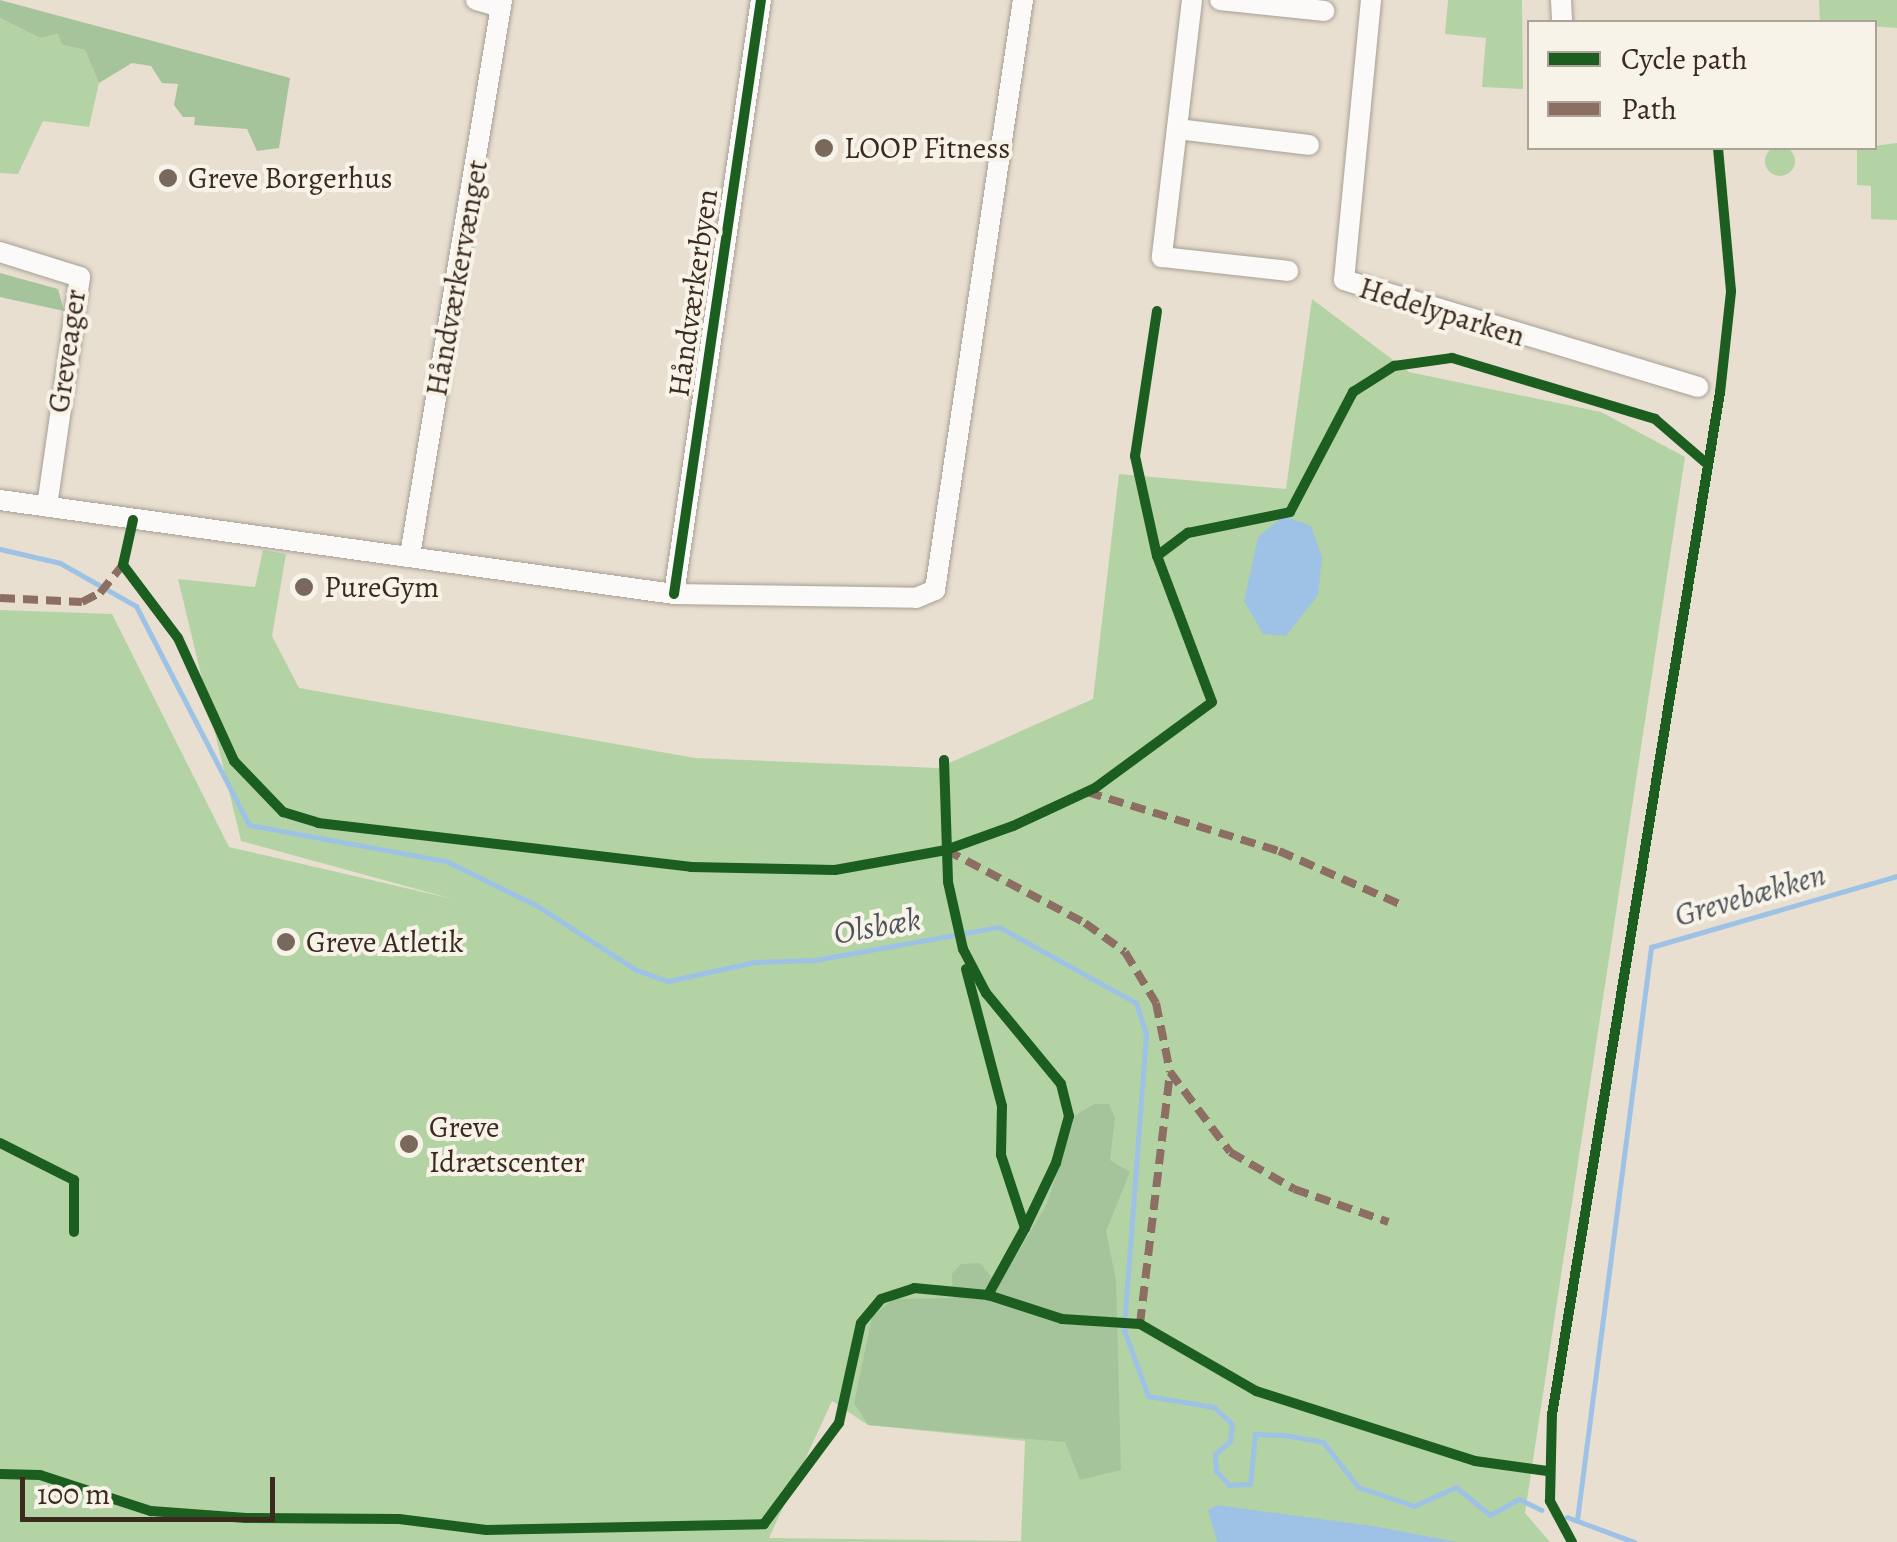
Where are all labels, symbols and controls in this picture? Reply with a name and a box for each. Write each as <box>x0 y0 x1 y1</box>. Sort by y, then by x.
legend <box>1527 20 1877 150</box>
text: Cycle path <box>1621 39 1748 79</box>
text: Path <box>1621 89 1677 129</box>
place label: LOOP Fitness <box>844 130 1010 166</box>
marker: LOOP Fitness <box>813 137 835 159</box>
street label: Håndværkervænget <box>418 157 496 399</box>
place label: Greve Borgerhus <box>188 160 393 196</box>
marker: Greve Borgerhus <box>157 167 179 189</box>
street label: Håndværkerbyen <box>661 187 725 399</box>
street label: Hedelyparken <box>1355 270 1529 354</box>
street label: Greveager <box>41 287 93 415</box>
place label: PureGym <box>324 569 439 605</box>
marker: PureGym <box>293 576 315 598</box>
water label: Grevebækken <box>1670 855 1830 935</box>
water label: Olsbæk <box>831 899 923 953</box>
place label: Greve Atletik <box>306 924 464 960</box>
marker: Greve Atletik <box>275 931 297 953</box>
place label: Greve Idrætscenter <box>429 1109 585 1180</box>
marker: Greve Idrætscenter <box>398 1133 420 1155</box>
scale bar <box>25 1457 280 1519</box>
text: 100 m <box>37 1474 110 1514</box>

